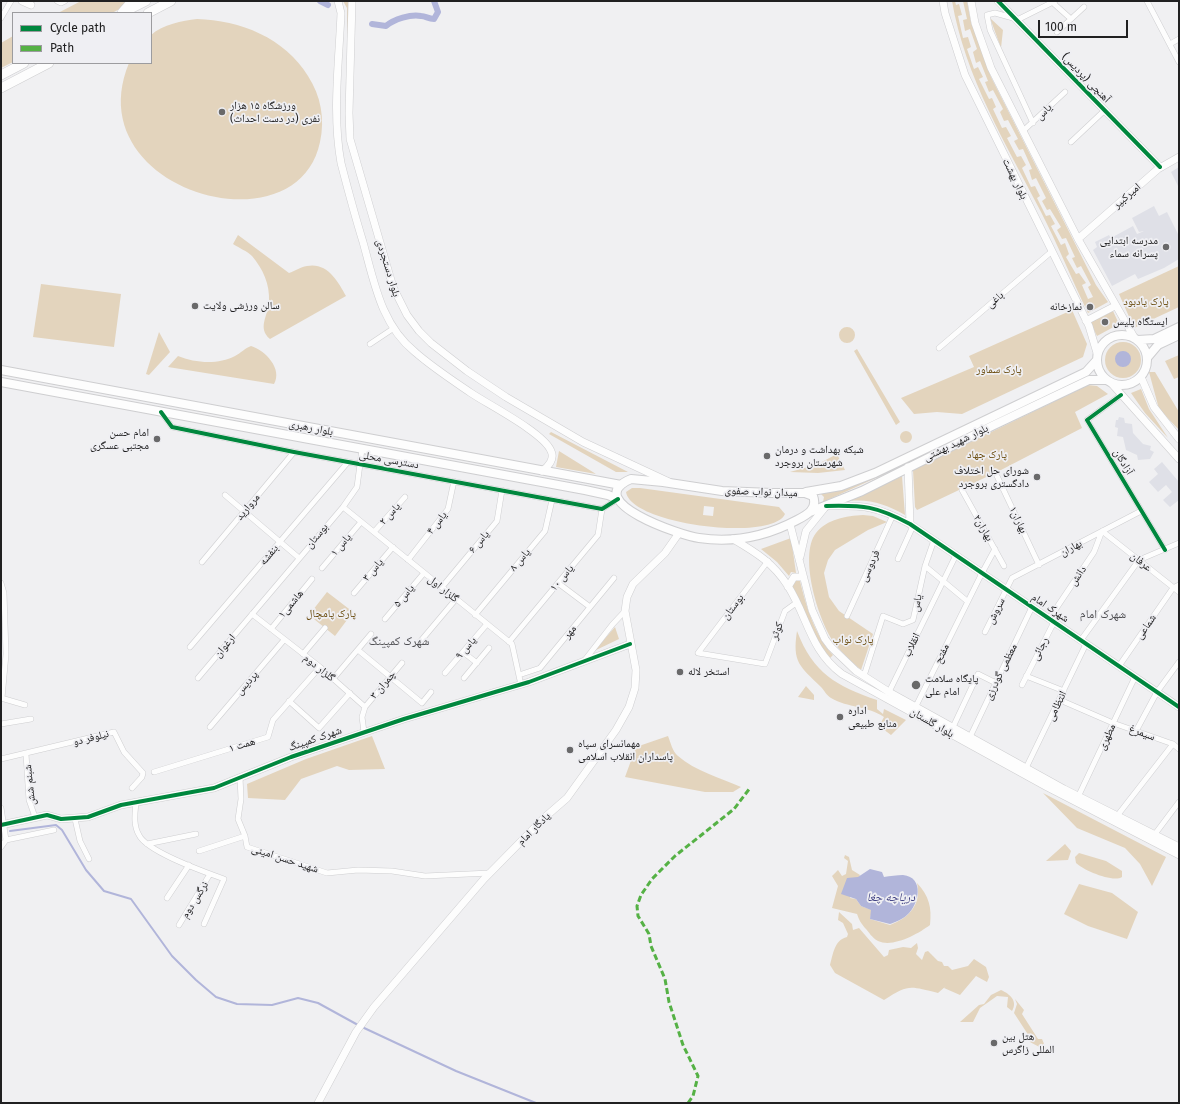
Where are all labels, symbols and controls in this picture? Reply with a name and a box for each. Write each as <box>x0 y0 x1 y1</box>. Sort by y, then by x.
legend <box>12 12 152 64</box>
scale bar <box>1040 12 1130 38</box>
text: 100 m <box>1045 20 1077 34</box>
text: Cycle path <box>50 21 106 35</box>
text: Path <box>50 41 74 55</box>
street label: آهنچی (پردیس) <box>1059 50 1113 106</box>
place label: ورزشگاه ۱۵ هزار نفری (در دست احداث) <box>230 99 320 125</box>
street label: یاس <box>1033 101 1055 123</box>
marker: ورزشگاه ۱۵ هزار نفری (در دست احداث) <box>217 107 227 117</box>
street label: بلوار بهشت <box>999 156 1031 202</box>
street label: امیرکبیر <box>1111 180 1143 212</box>
place label: مدرسه ابتدایی پسرانه سماء <box>1100 234 1158 260</box>
street label: بلوار دستجردی <box>373 238 403 298</box>
marker: مدرسه ابتدایی پسرانه سماء <box>1161 242 1171 252</box>
street label: باغی <box>984 289 1006 311</box>
park label: پارک یادبود <box>1123 295 1169 309</box>
place label: سالن ورزشی ولایت <box>203 299 280 313</box>
place label: نمازخانه <box>1050 300 1082 314</box>
marker: سالن ورزشی ولایت <box>190 301 200 311</box>
marker: نمازخانه <box>1085 302 1095 312</box>
place label: ایستگاه پلیس <box>1113 315 1167 329</box>
marker: ایستگاه پلیس <box>1100 317 1110 327</box>
park label: پارک سماور <box>976 363 1022 377</box>
street label: بلوار رهبری <box>288 417 334 439</box>
street label: بلوار شهید بهشتی <box>922 422 990 464</box>
place label: امام حسن مجتبی عسگری <box>90 426 149 452</box>
marker: امام حسن مجتبی عسگری <box>152 434 162 444</box>
place label: شبکه بهداشت و درمان شهرستان بروجرد <box>775 443 864 469</box>
street label: آزادگان <box>1110 447 1136 477</box>
street label: دسترسی محلی <box>358 448 420 472</box>
park label: پارک جهاد <box>967 448 1007 462</box>
marker: شبکه بهداشت و درمان شهرستان بروجرد <box>762 451 772 461</box>
place label: شورای حل اختلاف دادگستری بروجرد <box>954 464 1029 490</box>
marker: شورای حل اختلاف دادگستری بروجرد <box>1032 472 1042 482</box>
street label: میدان نواب صفوی <box>724 484 798 500</box>
street label: مروارید <box>233 491 263 523</box>
street label: یاس ۲ <box>377 500 403 528</box>
street label: بهاران۱ <box>1006 504 1030 536</box>
street label: یاس ۴ <box>424 509 450 537</box>
street label: بهاران۲ <box>970 512 996 544</box>
street label: بوستان <box>303 521 331 551</box>
street label: یاس ۶ <box>466 528 492 556</box>
street label: یاس ۱ <box>328 531 354 559</box>
street label: بهاران <box>1058 537 1084 559</box>
street label: بنفشه <box>257 542 281 568</box>
street label: یاس ۸ <box>507 546 533 574</box>
street label: فردوسی <box>857 548 883 584</box>
street label: عرفان <box>1128 549 1154 575</box>
street label: یاس ۳ <box>360 556 386 584</box>
street label: یاس ۱۰ <box>547 562 577 594</box>
street label: دانش <box>1067 563 1089 589</box>
street label: گلزار اول <box>425 573 461 605</box>
street label: یاس ۵ <box>391 582 417 610</box>
street label: هاشمی۱ <box>275 587 307 621</box>
street label: شهرک امام <box>1029 591 1071 625</box>
street label: بوستان <box>719 592 747 622</box>
street label: یاس <box>909 593 925 613</box>
street label: سروش <box>984 596 1008 626</box>
park label: پارک پامچال <box>306 607 356 621</box>
district label: شهرک امام <box>1080 608 1126 622</box>
street label: شماعی <box>1133 612 1159 642</box>
street label: کوثر <box>768 620 786 642</box>
street label: مهر <box>561 623 579 641</box>
street label: انقلاب <box>901 631 923 659</box>
street label: ارغوان <box>211 632 239 660</box>
park label: پارک نواب <box>833 633 873 647</box>
street label: یاس ۹ <box>453 634 479 662</box>
district label: شهرک کمپینگ <box>369 635 429 649</box>
street label: رجائی <box>1029 635 1051 663</box>
street label: مفتح <box>932 642 952 666</box>
street label: معظمی گودرزی <box>982 642 1020 702</box>
street label: گلزار دوم <box>301 651 337 685</box>
place label: استخر لاله <box>688 665 730 679</box>
marker: استخر لاله <box>675 667 685 677</box>
street label: پردیس <box>233 668 261 698</box>
street label: چمران ۳ <box>367 668 399 702</box>
place label: پایگاه سلامت امام علی <box>925 672 979 698</box>
marker: پایگاه سلامت امام علی <box>910 679 922 691</box>
street label: انتظامی <box>1044 689 1070 723</box>
place label: اداره منابع طبیعی <box>848 704 897 730</box>
street label: بلوار گلستان <box>908 705 956 741</box>
marker: اداره منابع طبیعی <box>835 712 845 722</box>
street label: مطهری <box>1095 722 1119 752</box>
street label: سیمرغ <box>1127 722 1157 744</box>
street label: شهرک کمپینگ <box>287 724 343 754</box>
street label: نیلوفر دو <box>72 727 110 749</box>
street label: همت ۱ <box>227 735 257 755</box>
place label: مهمانسرای سپاه پاسداران انقلاب اسلامی <box>578 737 673 763</box>
marker: مهمانسرای سپاه پاسداران انقلاب اسلامی <box>565 745 575 755</box>
street label: شبنم شش <box>21 764 39 806</box>
street label: یادگار امام <box>515 810 553 848</box>
street label: شهید حسن امینی <box>250 842 320 876</box>
street label: نرگس دوم <box>178 879 212 921</box>
water label: دریاچه چغا <box>867 891 915 905</box>
place label: هتل بین المللی زاگرس <box>1002 1030 1054 1056</box>
marker: هتل بین المللی زاگرس <box>989 1038 999 1048</box>

